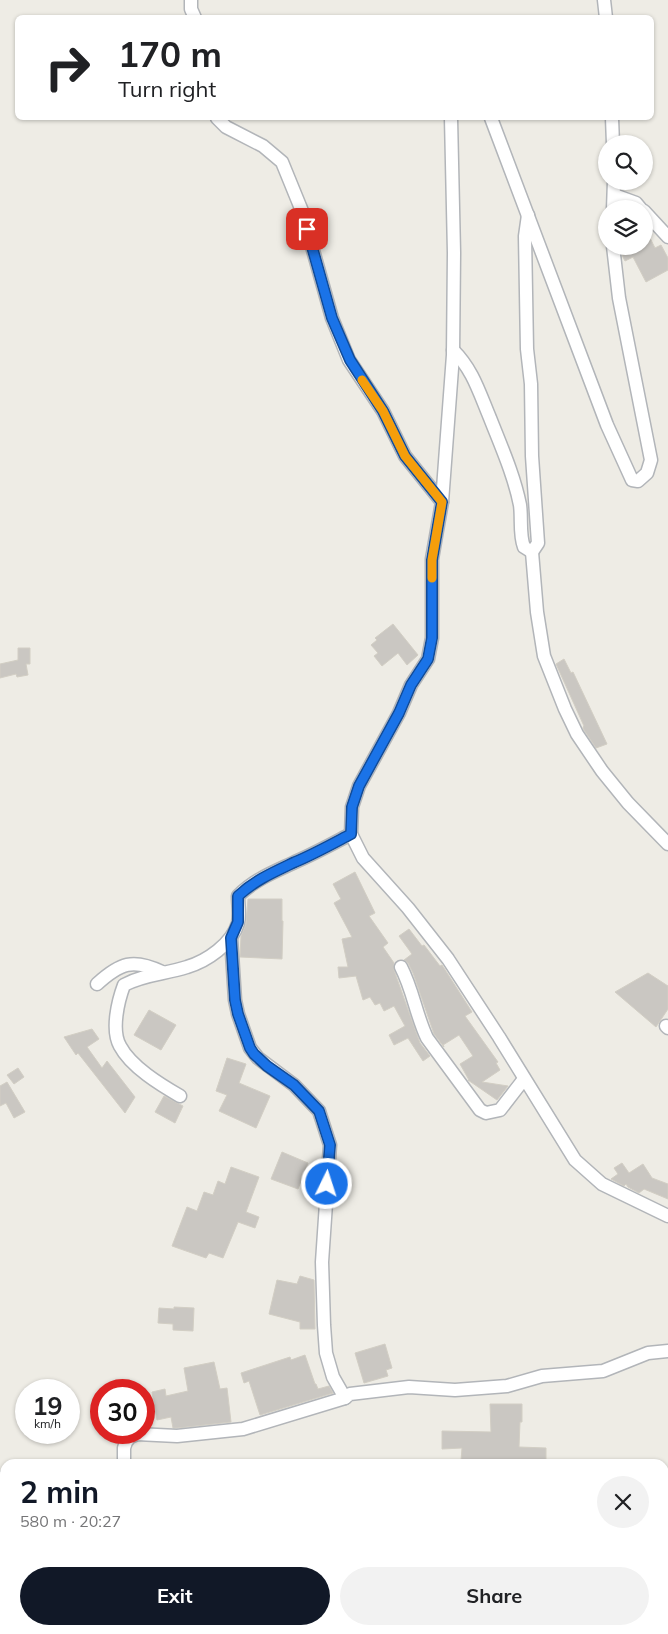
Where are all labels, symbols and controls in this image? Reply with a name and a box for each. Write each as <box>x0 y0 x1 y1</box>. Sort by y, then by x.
text: 170 m <box>118 32 222 76</box>
icon: right <box>35 35 100 100</box>
text: Turn right <box>118 75 216 103</box>
map controls <box>598 135 653 255</box>
button: search <box>598 135 653 190</box>
button: layers <box>598 200 653 255</box>
pin <box>286 208 328 250</box>
icon: arrive <box>293 215 321 243</box>
position arrow <box>300 1157 352 1209</box>
speed limit sign: 30 <box>90 1379 155 1444</box>
text: 19 <box>32 1390 63 1421</box>
text: km/h <box>34 1416 61 1431</box>
text: 2 min <box>20 1473 99 1511</box>
button: close <box>597 1476 649 1528</box>
text: 580 m · 20:27 <box>20 1511 121 1531</box>
button: Exit <box>20 1567 330 1625</box>
button: Share <box>340 1567 649 1625</box>

